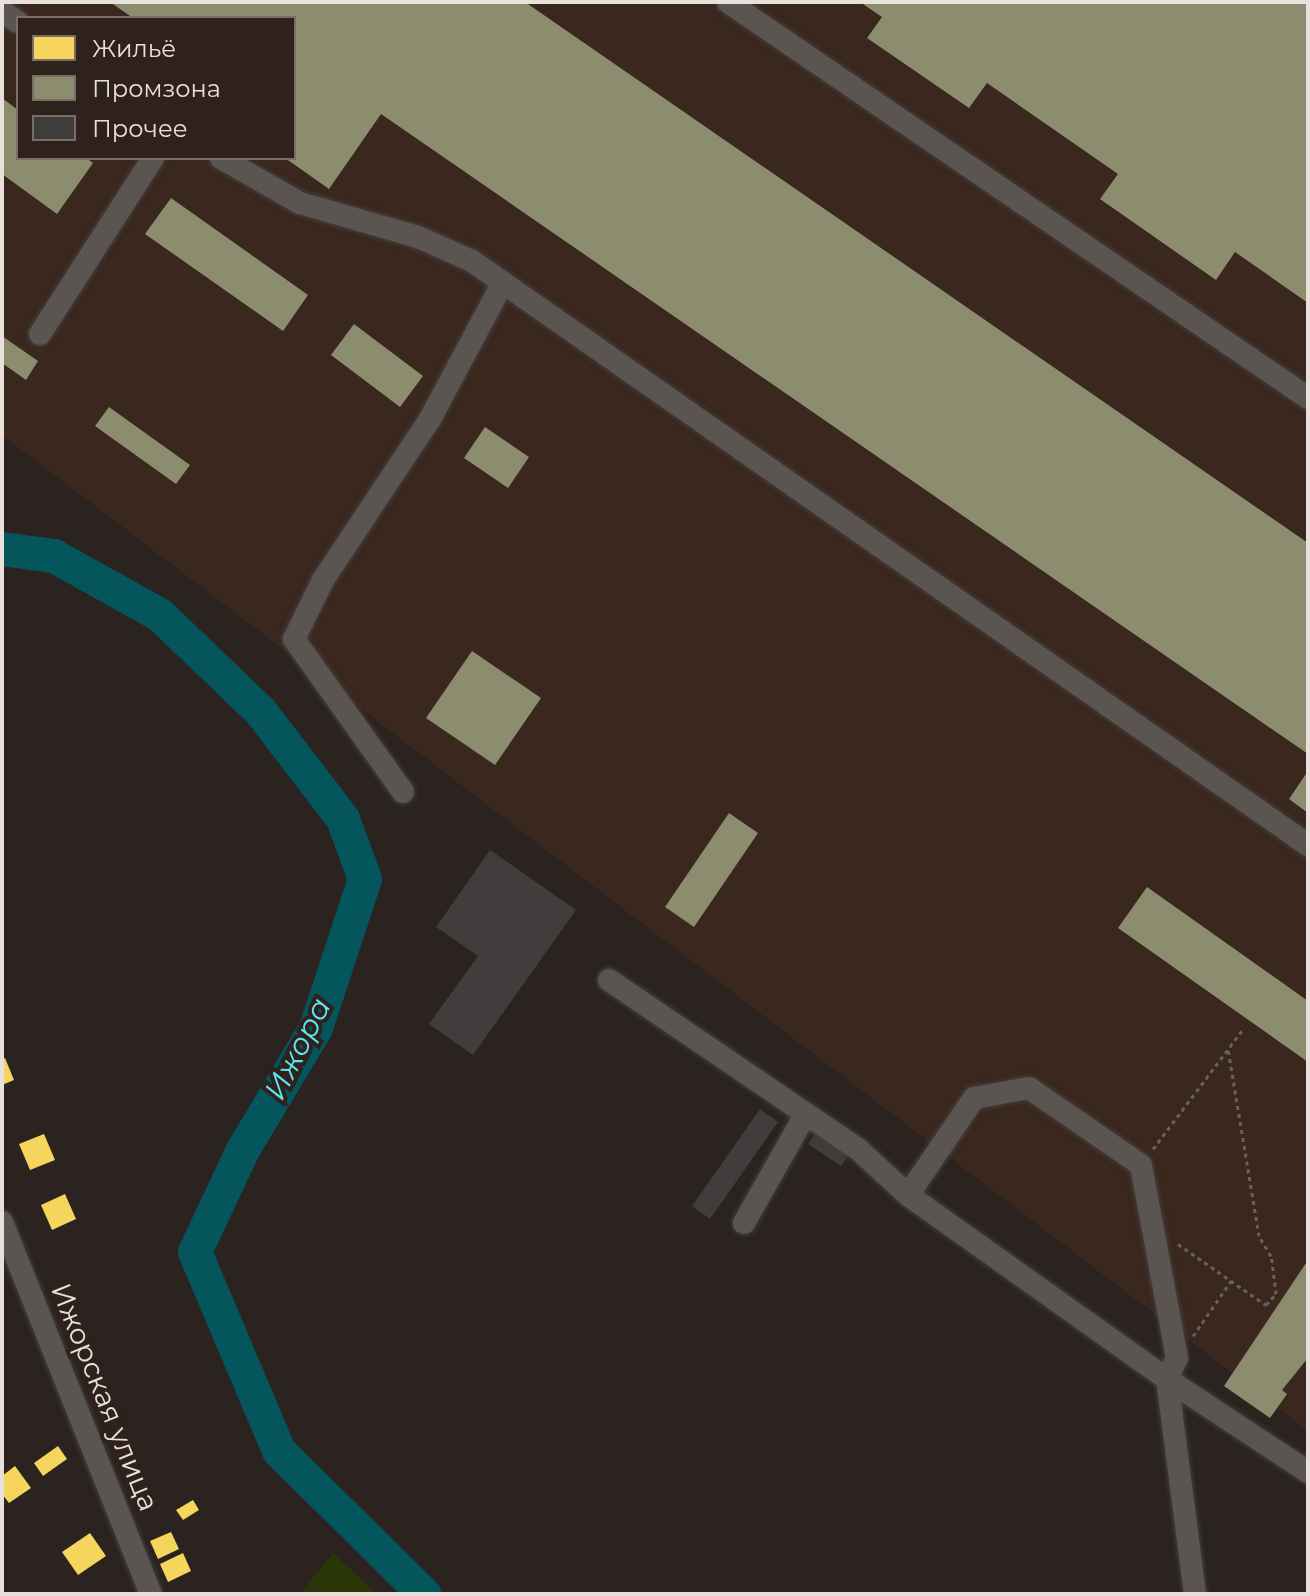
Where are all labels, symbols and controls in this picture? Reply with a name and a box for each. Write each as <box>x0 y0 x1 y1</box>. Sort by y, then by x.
legend <box>16 16 296 160</box>
text: Жильё <box>92 34 176 63</box>
text: Промзона <box>92 74 221 103</box>
text: Прочее <box>92 114 188 143</box>
water label: Ижора <box>257 992 339 1106</box>
street label: Ижорская улица <box>44 1278 166 1516</box>

